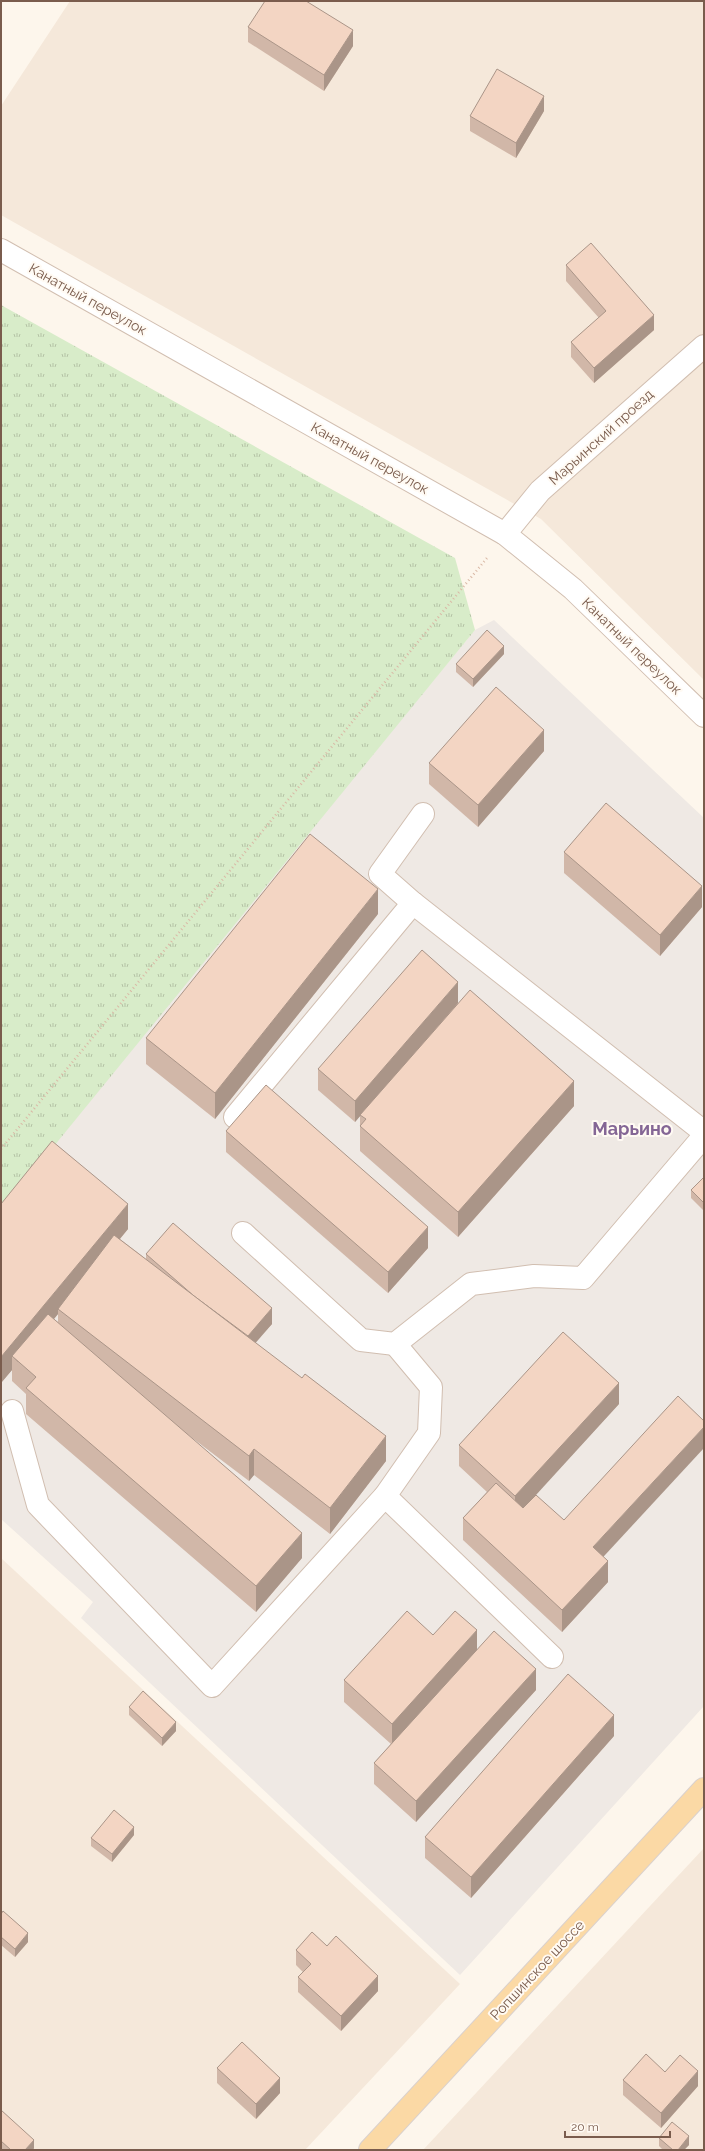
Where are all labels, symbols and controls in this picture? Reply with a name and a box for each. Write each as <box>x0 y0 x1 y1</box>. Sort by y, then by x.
street label: Канатный переулок <box>26 260 150 338</box>
street label: Марьинский проезд <box>546 386 656 488</box>
street label: Канатный переулок <box>308 419 432 497</box>
street label: Канатный переулок <box>579 594 685 698</box>
district label: Марьино <box>592 1118 672 1139</box>
street label: Ропшинское шоссе <box>487 1917 587 2023</box>
scale bar <box>565 2113 670 2139</box>
text: 20 m <box>571 2120 599 2134</box>

